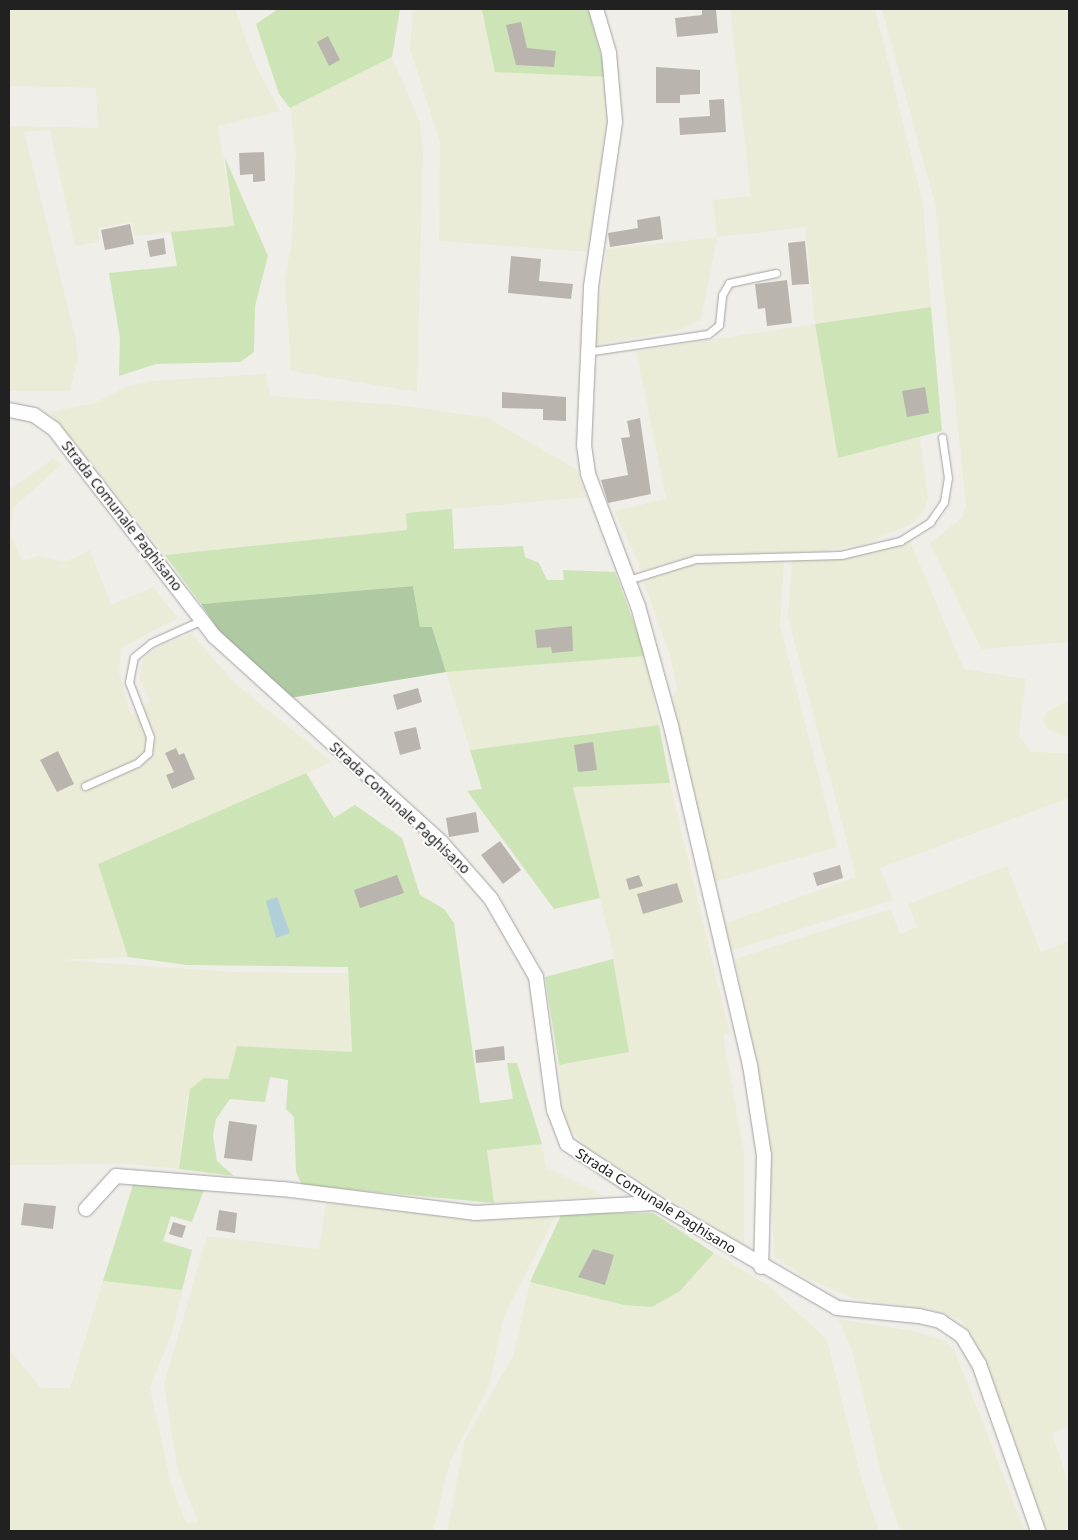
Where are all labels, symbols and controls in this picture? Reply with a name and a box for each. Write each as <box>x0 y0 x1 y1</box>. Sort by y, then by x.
street label: Strada Comunale Paghisano <box>58 438 186 594</box>
street label: Strada Comunale Paghisano <box>326 739 474 877</box>
street label: Strada Comunale Paghisano <box>573 1145 739 1257</box>

